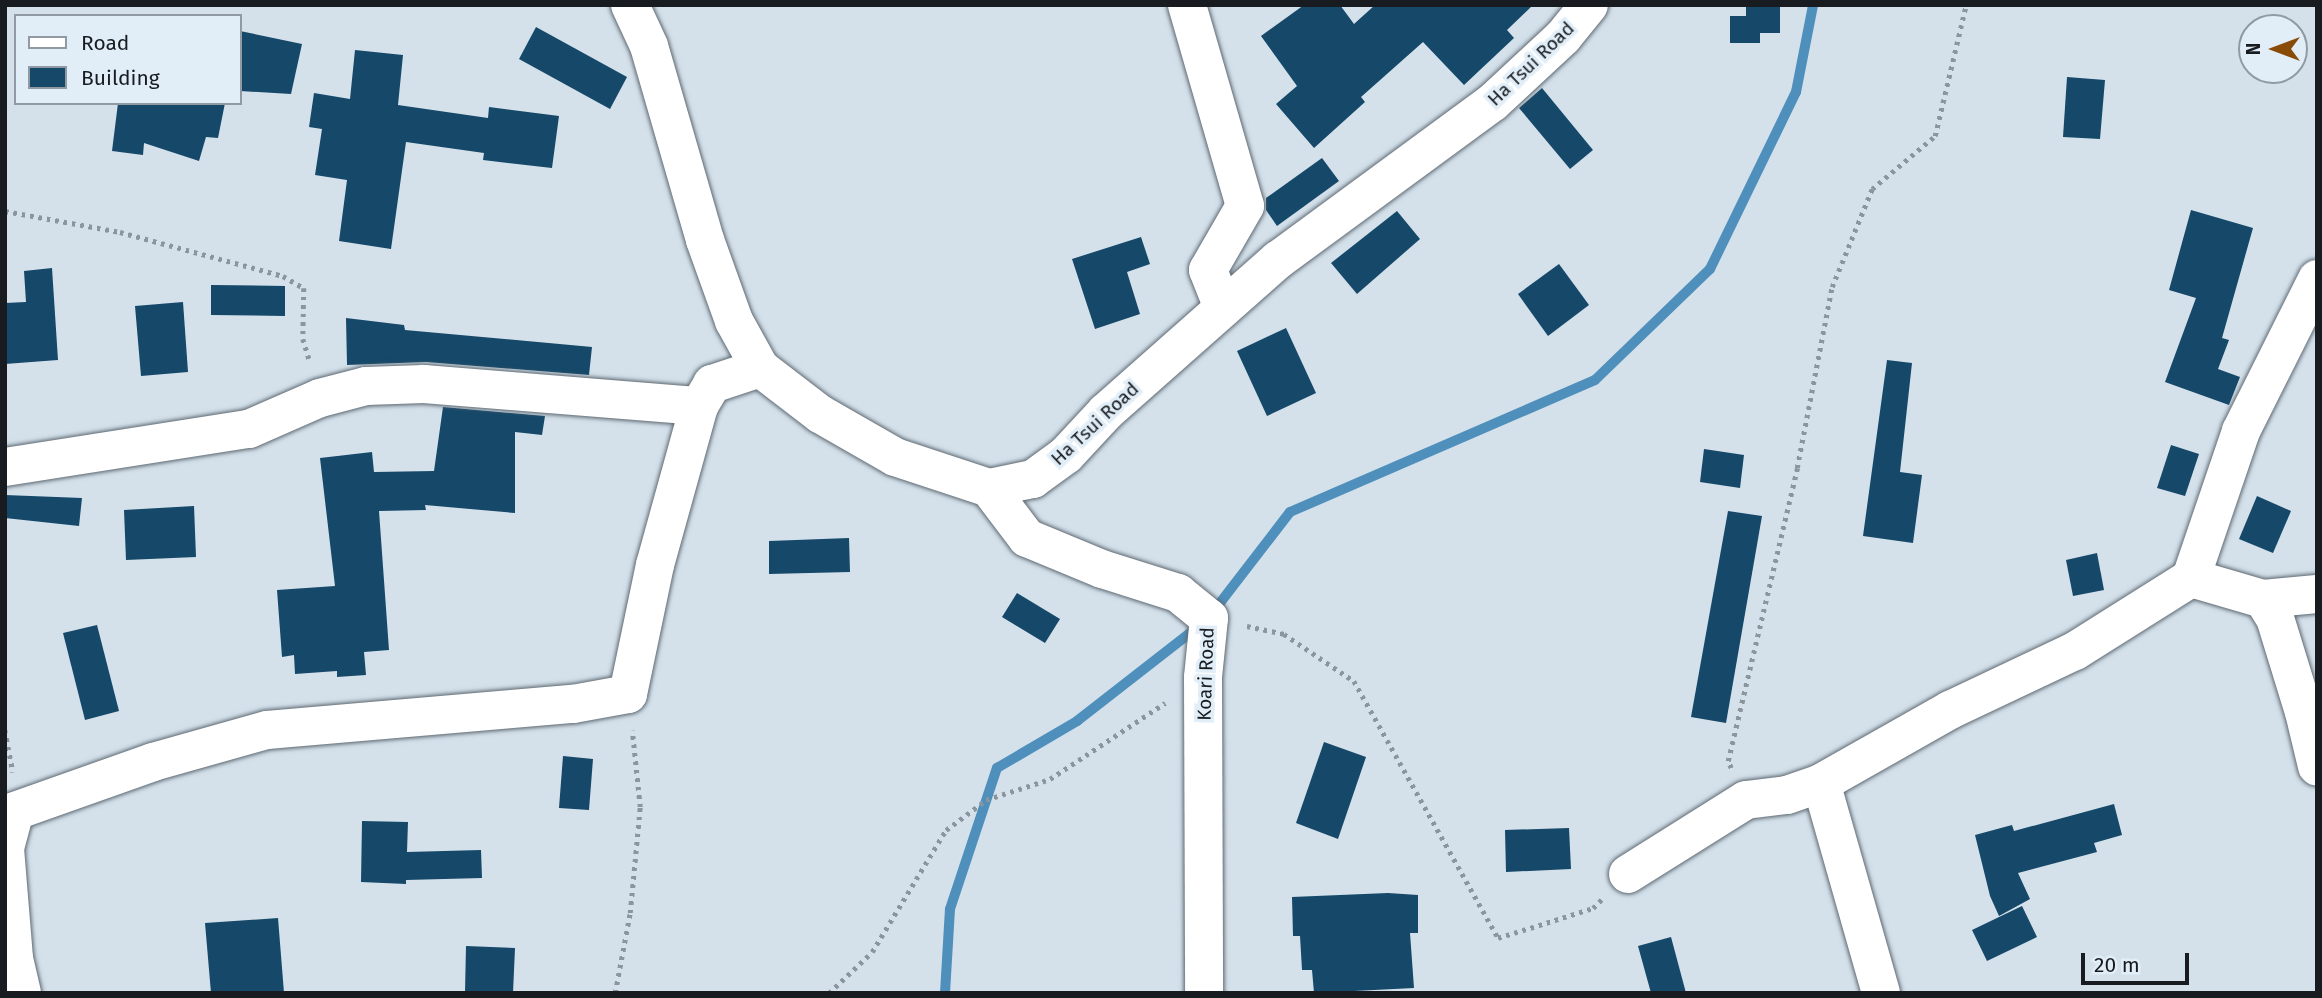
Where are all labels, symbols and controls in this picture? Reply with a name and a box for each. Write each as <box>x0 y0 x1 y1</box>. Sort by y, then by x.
legend <box>14 14 242 105</box>
north arrow <box>2238 14 2308 84</box>
street label: Ha Tsui Road <box>1483 17 1579 111</box>
text: Road <box>81 30 129 56</box>
text: N <box>2242 43 2265 55</box>
text: Building <box>81 65 160 91</box>
street label: Ha Tsui Road <box>1047 378 1143 470</box>
street label: Koari Road <box>1193 627 1219 721</box>
scale bar <box>2084 939 2192 983</box>
text: 20 m <box>2094 952 2140 978</box>

